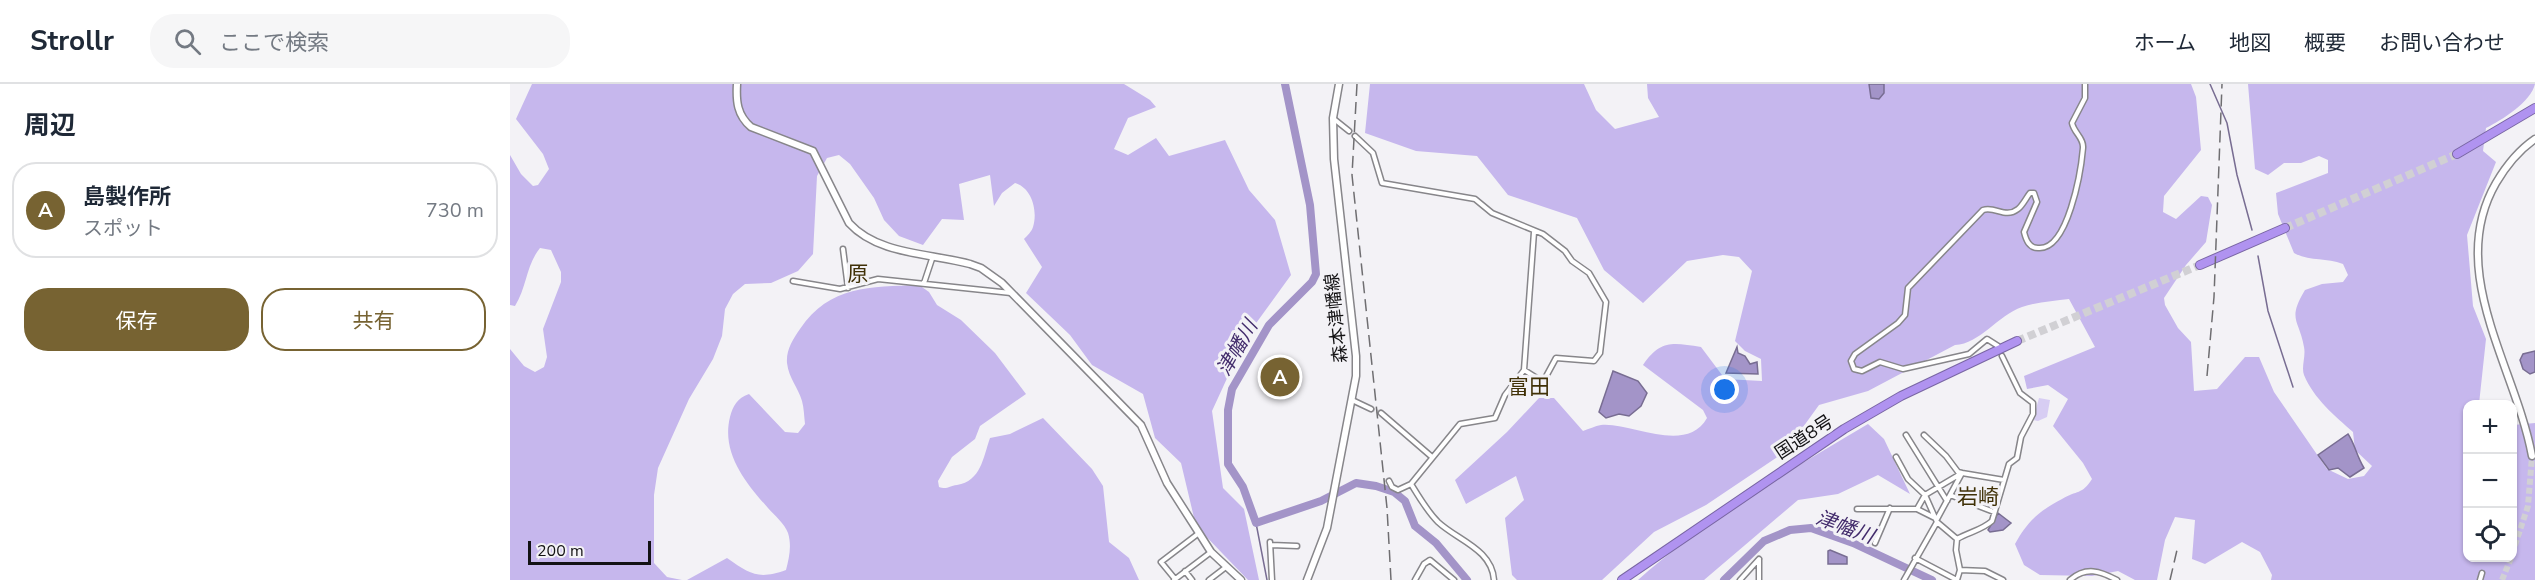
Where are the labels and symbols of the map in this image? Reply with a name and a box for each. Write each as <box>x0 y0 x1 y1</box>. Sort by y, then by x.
district label: 原 <box>848 260 869 288</box>
street label: 森本津幡線 <box>1319 272 1353 364</box>
water label: 津幡川 <box>1210 314 1265 381</box>
pin: A <box>1260 354 1300 400</box>
district label: 富田 <box>1508 373 1550 401</box>
your location <box>1710 375 1739 404</box>
street label: 国道8号 <box>1770 409 1838 465</box>
district label: 岩崎 <box>1957 483 1999 511</box>
water label: 津幡川 <box>1812 504 1880 551</box>
scale bar <box>528 538 651 566</box>

